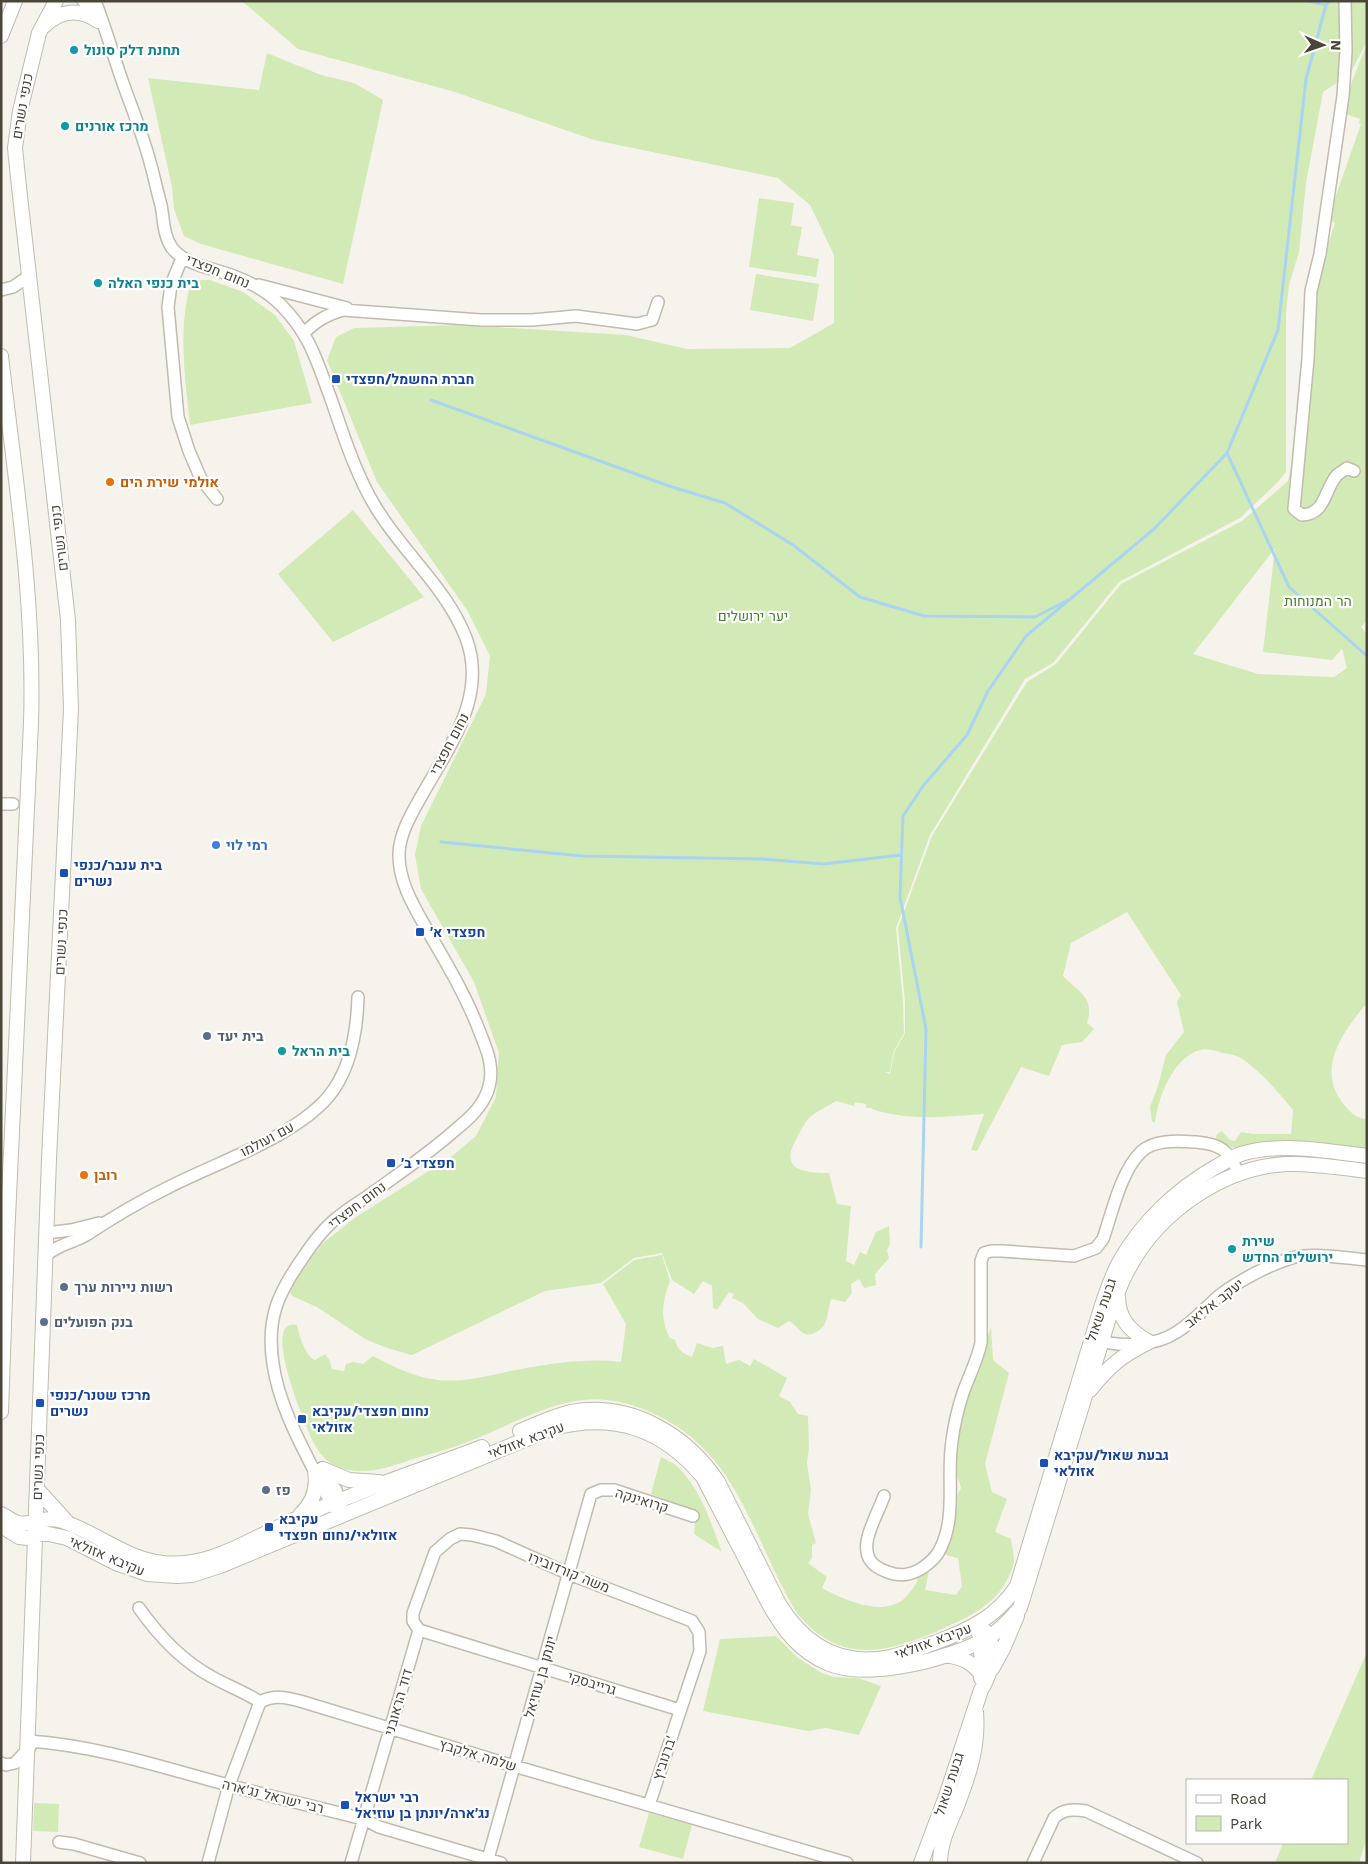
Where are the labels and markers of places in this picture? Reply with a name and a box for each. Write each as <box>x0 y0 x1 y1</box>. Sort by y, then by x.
place label: תחנת דלק סונול <box>84 42 180 58</box>
marker: תחנת דלק סונול <box>68 44 80 56</box>
place label: מרכז אורנים <box>75 118 149 134</box>
marker: מרכז אורנים <box>59 120 71 132</box>
place label: בית כנפי האלה <box>108 275 199 291</box>
marker: בית כנפי האלה <box>92 277 104 289</box>
place label: חברת החשמל/חפצדי <box>346 371 474 387</box>
marker: חברת החשמל/חפצדי <box>330 373 342 385</box>
place label: אולמי שירת הים <box>120 474 219 490</box>
marker: אולמי שירת הים <box>104 476 116 488</box>
place label: רמי לוי <box>226 837 268 853</box>
marker: רמי לוי <box>210 839 222 851</box>
place label: בית ענבר/כנפי נשרים <box>74 857 162 889</box>
marker: בית ענבר/כנפי נשרים <box>58 867 70 879</box>
place label: חפצדי א׳ <box>430 924 485 940</box>
marker: חפצדי א׳ <box>414 926 426 938</box>
place label: בית יעד <box>217 1028 264 1044</box>
marker: בית יעד <box>201 1030 213 1042</box>
place label: בית הראל <box>292 1043 350 1059</box>
marker: בית הראל <box>276 1045 288 1057</box>
place label: חפצדי ב׳ <box>401 1155 455 1171</box>
marker: חפצדי ב׳ <box>385 1157 397 1169</box>
place label: רובן <box>94 1167 117 1183</box>
marker: רובן <box>78 1169 90 1181</box>
place label: שירת ירושלים החדש <box>1242 1233 1333 1265</box>
marker: שירת ירושלים החדש <box>1226 1243 1238 1255</box>
place label: רשות ניירות ערך <box>74 1279 173 1295</box>
marker: רשות ניירות ערך <box>58 1281 70 1293</box>
place label: בנק הפועלים <box>54 1314 133 1330</box>
marker: בנק הפועלים <box>38 1316 50 1328</box>
place label: מרכז שטנר/כנפי נשרים <box>50 1387 151 1419</box>
marker: מרכז שטנר/כנפי נשרים <box>34 1397 46 1409</box>
place label: נחום חפצדי/עקיבא אזולאי <box>312 1403 429 1435</box>
marker: נחום חפצדי/עקיבא אזולאי <box>296 1413 308 1425</box>
place label: גבעת שאול/עקיבא אזולאי <box>1054 1447 1169 1479</box>
marker: גבעת שאול/עקיבא אזולאי <box>1038 1457 1050 1469</box>
place label: פז <box>276 1482 291 1498</box>
marker: פז <box>260 1484 272 1496</box>
place label: עקיבא אזולאי/נחום חפצדי <box>279 1511 397 1543</box>
marker: עקיבא אזולאי/נחום חפצדי <box>263 1521 275 1533</box>
place label: רבי ישראל נג׳ארה/יונתן בן עוזיאל <box>355 1789 490 1821</box>
marker: רבי ישראל נג׳ארה/יונתן בן עוזיאל <box>339 1799 351 1811</box>

